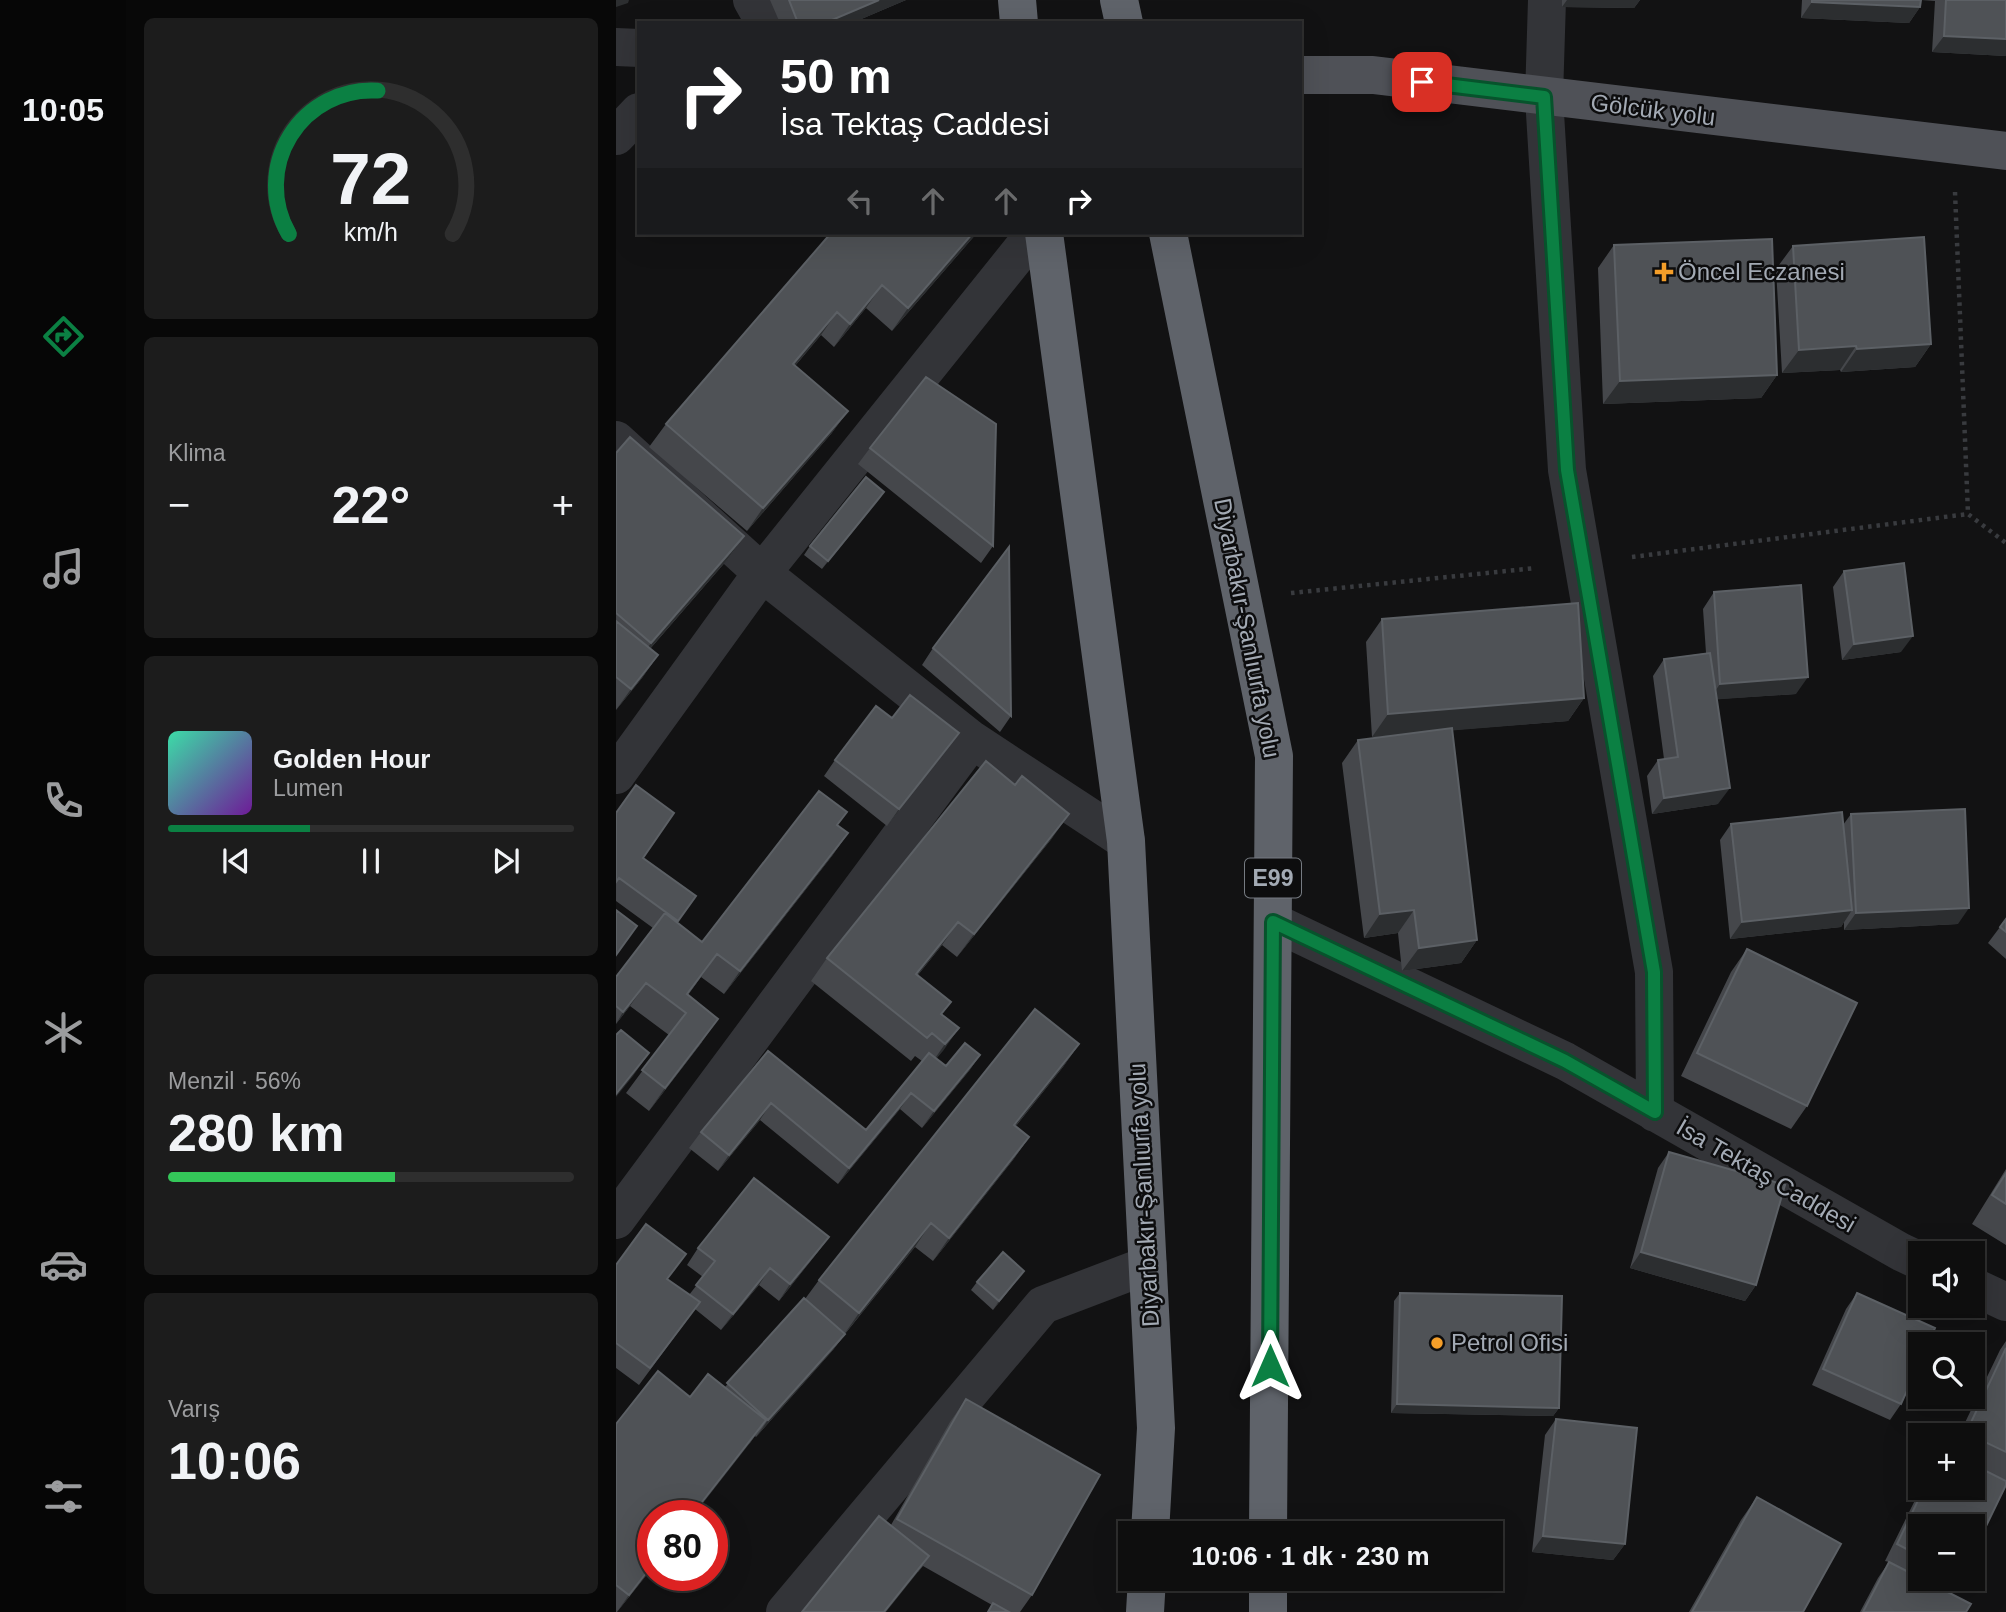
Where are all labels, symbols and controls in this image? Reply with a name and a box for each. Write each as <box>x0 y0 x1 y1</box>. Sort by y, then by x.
icon: right <box>665 49 756 140</box>
text: 50 m <box>780 49 892 103</box>
pin <box>1392 52 1452 112</box>
icon: arrive <box>1403 63 1441 101</box>
street label: Gölcük yolu <box>1589 88 1717 131</box>
text: 10:05 <box>22 92 104 128</box>
text: İsa Tektaş Caddesi <box>780 106 1050 142</box>
text: 72 <box>331 139 411 220</box>
icon: left <box>841 182 879 220</box>
icon: ahead <box>914 182 952 220</box>
icon: ahead <box>987 182 1025 220</box>
icon: right <box>1060 182 1098 220</box>
text: km/h <box>344 218 398 246</box>
place label: Öncel Eczanesi <box>1678 258 1845 285</box>
marker: Öncel Eczanesi <box>1656 264 1672 280</box>
icon: directions <box>39 312 88 361</box>
text: Klima <box>168 440 226 466</box>
text: 22° <box>332 476 410 534</box>
text: − <box>168 484 190 526</box>
text: + <box>552 484 574 526</box>
street label: Diyarbakır-Şanlıurfa yolu <box>1209 496 1286 760</box>
icon: music <box>39 544 88 593</box>
text: Golden Hour <box>273 744 430 774</box>
text: Lumen <box>273 775 343 801</box>
icon: phone <box>39 776 88 825</box>
icon: previous <box>217 842 255 880</box>
icon: pause <box>352 842 390 880</box>
icon: next <box>487 842 525 880</box>
road number: E99 <box>1245 858 1301 898</box>
icon: climate <box>39 1008 88 1057</box>
street label: Diyarbakır-Şanlıurfa yolu <box>1123 1062 1164 1328</box>
text: Menzil · 56% <box>168 1068 301 1094</box>
text: 280 km <box>168 1104 344 1162</box>
street label: İsa Tektaş Caddesi <box>1672 1113 1861 1238</box>
icon: car <box>39 1240 88 1289</box>
map controls <box>1908 1241 1985 1591</box>
button: sound <box>1908 1241 1985 1318</box>
position arrow <box>1233 1329 1307 1403</box>
place label: Petrol Ofisi <box>1451 1329 1568 1356</box>
button: search <box>1908 1332 1985 1409</box>
marker: Petrol Ofisi <box>1429 1335 1445 1351</box>
text: Varış <box>168 1396 220 1422</box>
button: + <box>1908 1423 1985 1500</box>
text: 10:06 <box>168 1432 301 1490</box>
icon: filters <box>39 1472 88 1521</box>
speed limit sign: 80 <box>637 1500 728 1591</box>
button: − <box>1908 1514 1985 1591</box>
text: 10:06 · 1 dk · 230 m <box>1191 1541 1430 1571</box>

